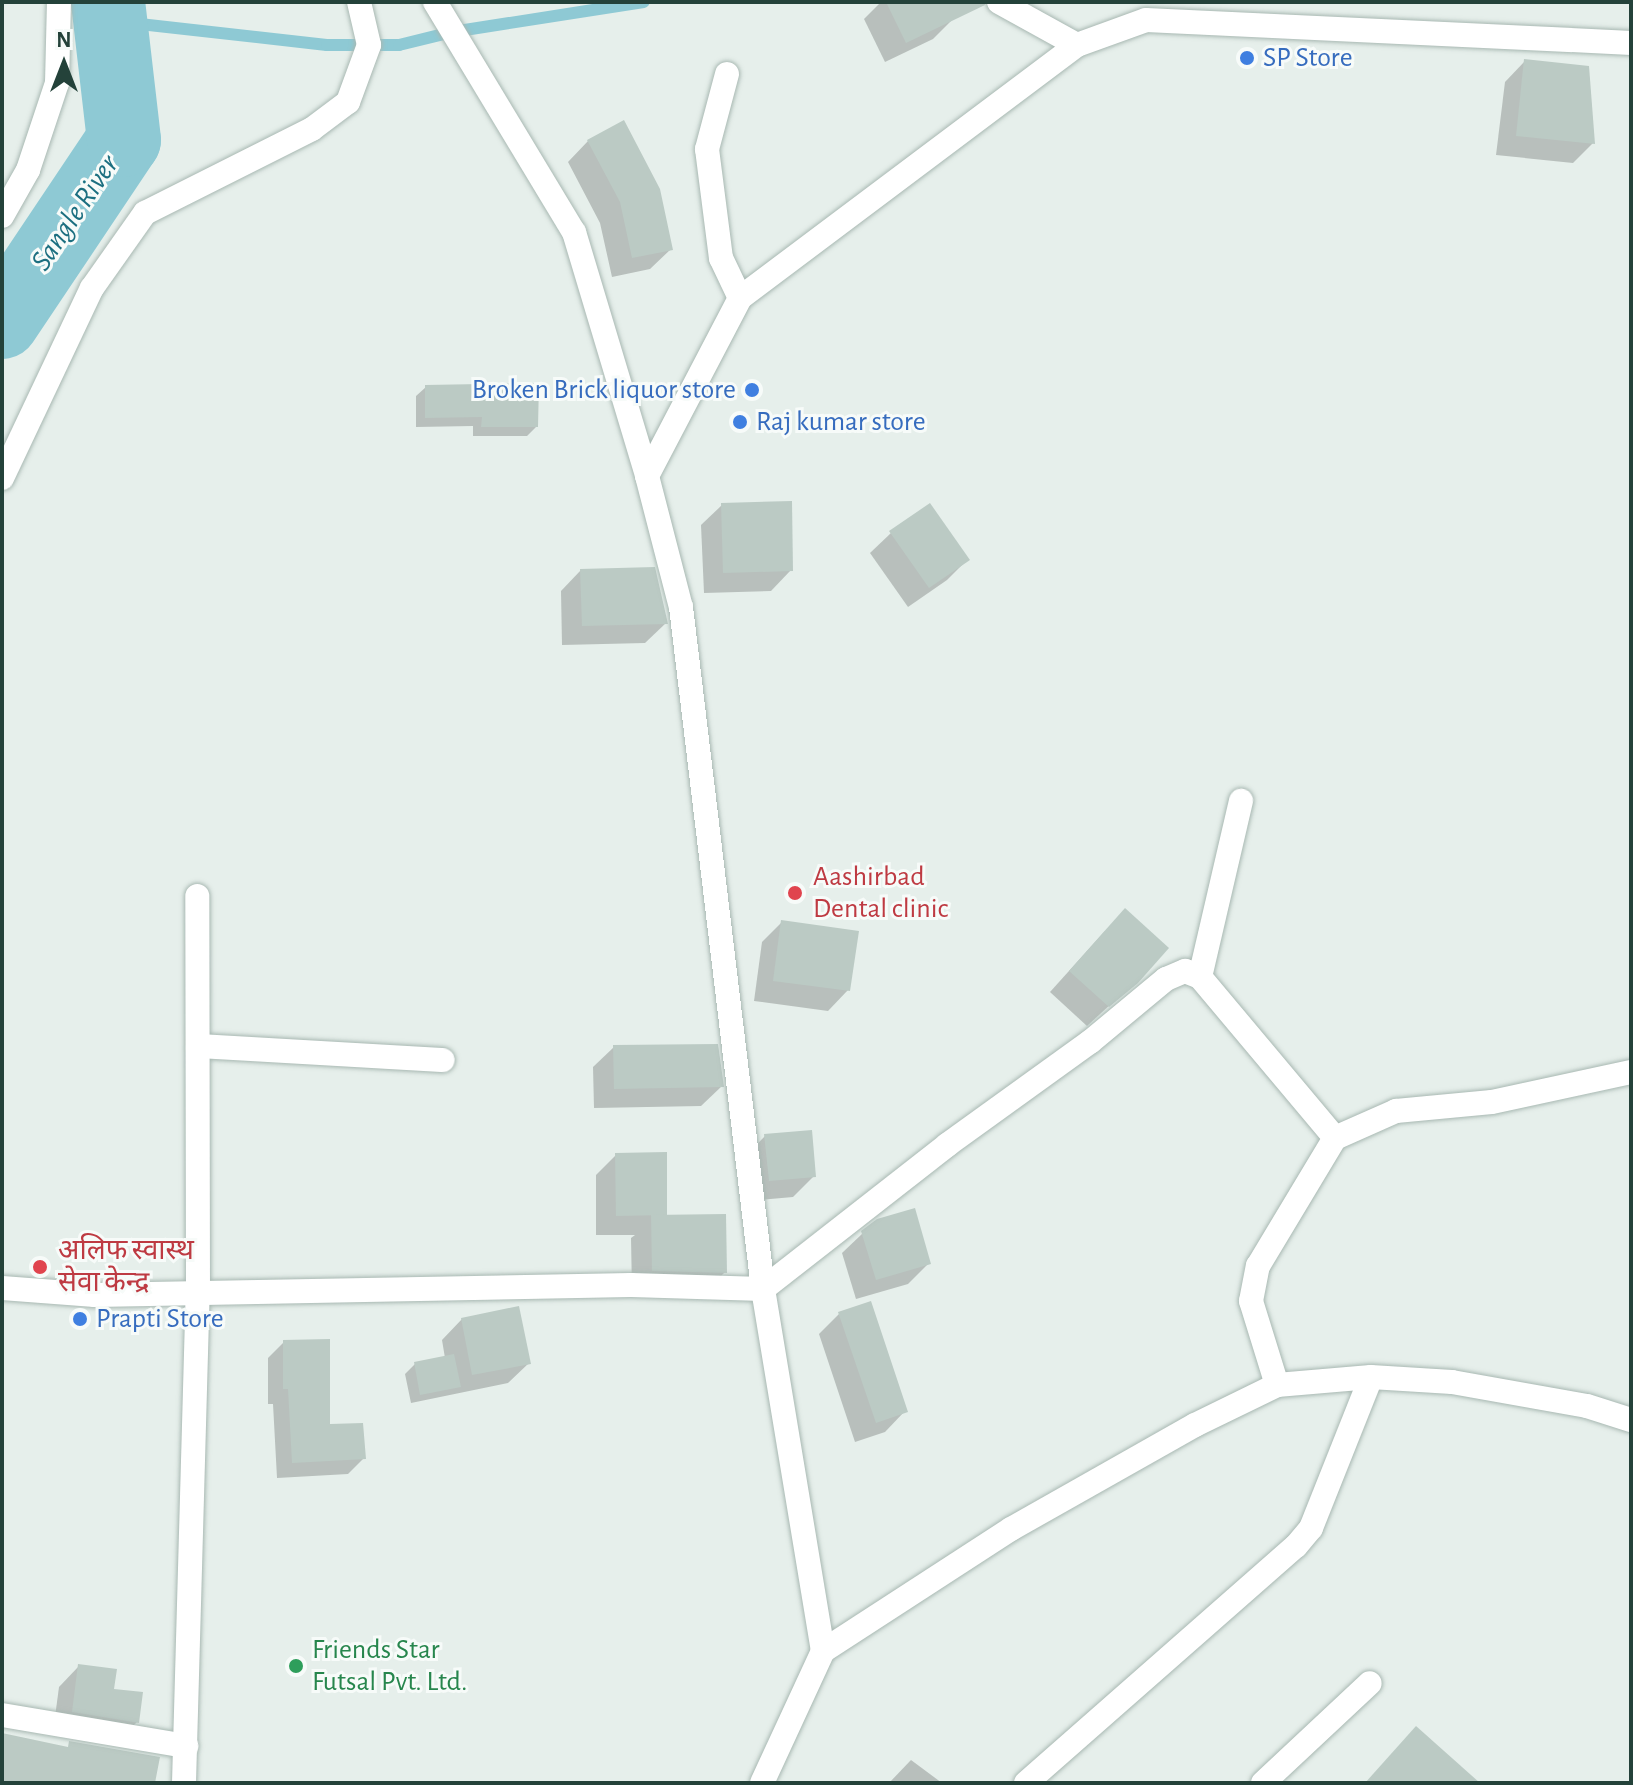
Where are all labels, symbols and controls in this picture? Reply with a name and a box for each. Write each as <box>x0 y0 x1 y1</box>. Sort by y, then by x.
north arrow <box>24 24 104 104</box>
text: N <box>56 29 72 51</box>
place label: SP Store <box>1263 41 1353 75</box>
marker: SP Store <box>1238 49 1256 67</box>
water label: Sangle River <box>23 148 127 278</box>
place label: Broken Brick liquor store <box>472 373 736 407</box>
marker: Broken Brick liquor store <box>743 381 761 399</box>
place label: Raj kumar store <box>756 405 926 439</box>
marker: Raj kumar store <box>731 413 749 431</box>
place label: Aashirbad Dental clinic <box>813 860 948 926</box>
marker: Aashirbad Dental clinic <box>784 882 806 904</box>
place label: अलिफ स्वास्थ सेवा केन्द्र <box>58 1234 194 1300</box>
marker: अलिफ स्वास्थ सेवा केन्द्र <box>29 1256 51 1278</box>
place label: Prapti Store <box>96 1302 224 1336</box>
marker: Prapti Store <box>71 1310 89 1328</box>
place label: Friends Star Futsal Pvt. Ltd. <box>312 1633 467 1699</box>
marker: Friends Star Futsal Pvt. Ltd. <box>287 1657 305 1675</box>

